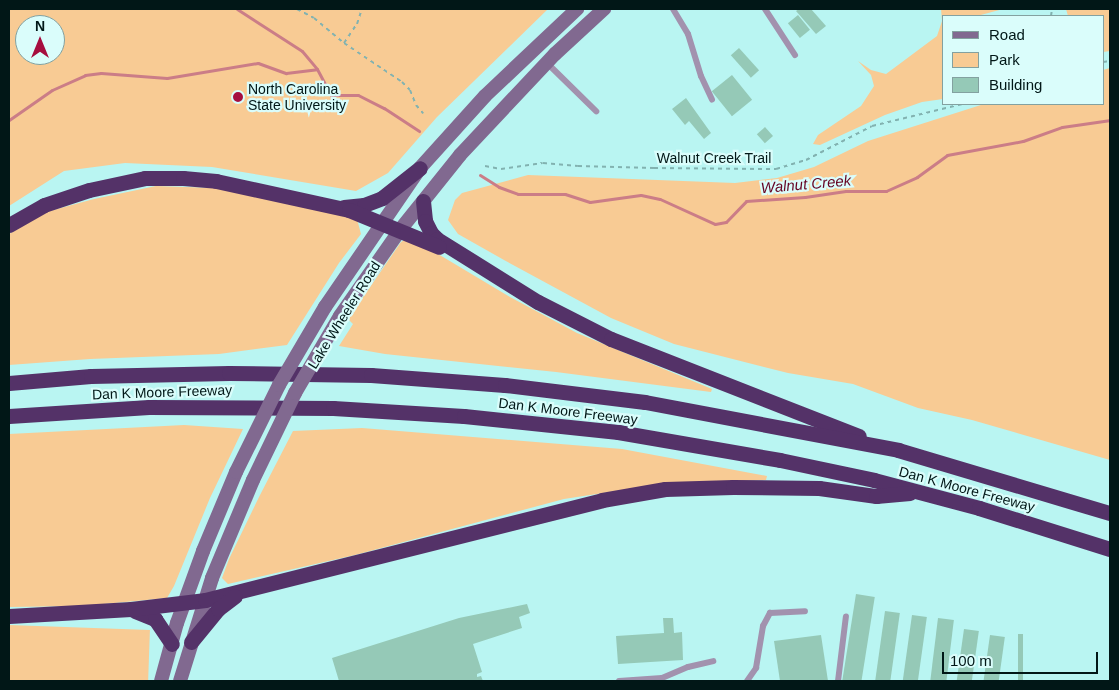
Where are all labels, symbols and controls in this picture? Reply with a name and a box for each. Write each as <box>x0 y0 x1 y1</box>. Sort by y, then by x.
north arrow <box>15 15 65 65</box>
legend <box>942 15 1104 105</box>
text: N <box>35 18 45 34</box>
text: Road <box>989 26 1025 43</box>
text: Park <box>989 51 1020 68</box>
text: Building <box>989 76 1042 93</box>
place label: North Carolina State University <box>248 81 346 114</box>
marker: North Carolina State University <box>232 91 244 103</box>
street label: Walnut Creek Trail <box>657 150 771 166</box>
water label: Walnut Creek <box>760 171 852 197</box>
street label: Lake Wheeler Road <box>304 258 384 372</box>
street label: Dan K Moore Freeway <box>92 381 232 403</box>
street label: Dan K Moore Freeway <box>497 394 639 428</box>
street label: Dan K Moore Freeway <box>897 463 1037 515</box>
scale bar <box>944 642 1100 674</box>
text: 100 m <box>950 652 992 669</box>

